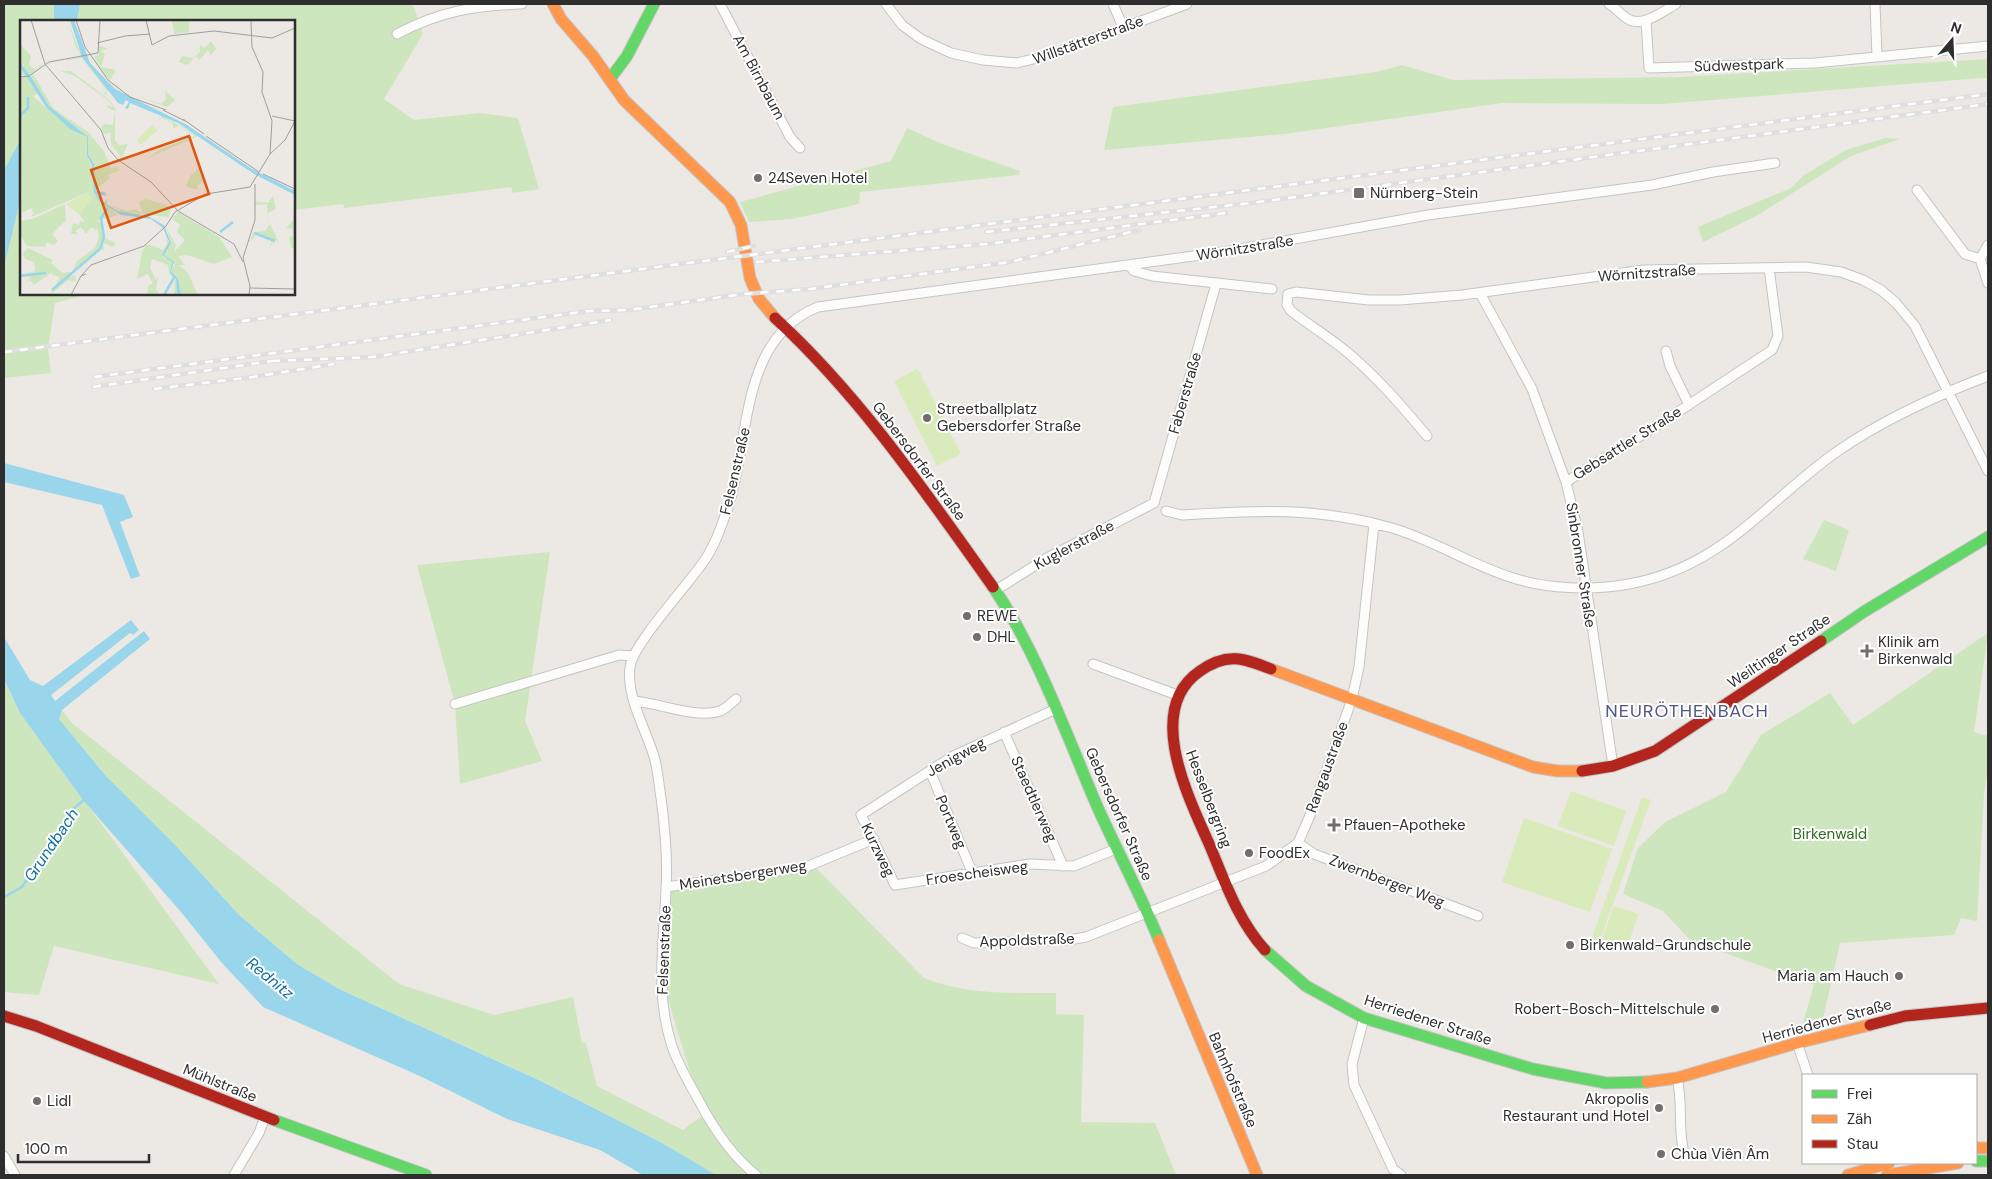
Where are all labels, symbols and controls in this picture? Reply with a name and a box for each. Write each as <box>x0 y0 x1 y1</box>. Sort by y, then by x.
street label: Willstätterstraße <box>1030 11 1146 69</box>
north arrow <box>1927 15 1977 65</box>
text: N <box>1948 18 1964 38</box>
inset map <box>20 20 295 295</box>
street label: Am Birnbaum <box>728 31 790 123</box>
street label: Südwestpark <box>1694 53 1785 77</box>
place label: 24Seven Hotel <box>768 168 867 188</box>
marker: 24Seven Hotel <box>752 172 764 184</box>
place label: Nürnberg-Stein <box>1370 183 1478 203</box>
marker: Nürnberg-Stein <box>1352 186 1366 200</box>
street label: Wörnitzstraße <box>1195 230 1295 266</box>
street label: Wörnitzstraße <box>1597 260 1697 286</box>
street label: Faberstraße <box>1164 350 1206 436</box>
street label: Gebersdorfer Straße <box>868 397 970 525</box>
place label: Streetballplatz Gebersdorfer Straße <box>937 399 1081 436</box>
street label: Gebsattler Straße <box>1569 402 1685 484</box>
marker: Streetballplatz Gebersdorfer Straße <box>921 412 933 424</box>
street label: Felsenstraße <box>715 425 755 517</box>
street label: Sinbronner Straße <box>1561 501 1601 629</box>
street label: Kuglerstraße <box>1030 516 1118 574</box>
place label: REWE <box>977 606 1017 626</box>
street label: Weiltinger Straße <box>1724 609 1834 693</box>
marker: REWE <box>961 610 973 622</box>
place label: DHL <box>987 627 1016 647</box>
marker: DHL <box>971 631 983 643</box>
place label: Klinik am Birkenwald <box>1878 632 1952 669</box>
marker: Klinik am Birkenwald <box>1860 644 1874 658</box>
district label: NEURÖTHENBACH <box>1605 699 1769 723</box>
street label: Rangaustraße <box>1301 719 1353 815</box>
street label: Jenigweg <box>923 733 989 781</box>
street label: Gebersdorfer Straße <box>1081 744 1157 884</box>
street label: Hesselbergring <box>1181 747 1237 851</box>
street label: Staedtlerweg <box>1006 753 1062 845</box>
street label: Portweg <box>931 792 971 852</box>
water label: Grundbach <box>19 804 83 886</box>
place label: Pfauen-Apotheke <box>1344 815 1466 835</box>
marker: Pfauen-Apotheke <box>1328 819 1340 831</box>
street label: Kurzweg <box>856 820 900 880</box>
park label: Birkenwald <box>1793 824 1867 844</box>
place label: FoodEx <box>1259 843 1310 863</box>
marker: FoodEx <box>1243 847 1255 859</box>
street label: Zwernberger Weg <box>1326 850 1448 912</box>
street label: Meinetsbergerweg <box>678 855 808 895</box>
street label: Froescheisweg <box>925 856 1029 890</box>
street label: Felsenstraße <box>652 905 676 995</box>
street label: Appoldstraße <box>979 928 1075 952</box>
place label: Birkenwald-Grundschule <box>1580 935 1751 955</box>
marker: Birkenwald-Grundschule <box>1564 939 1576 951</box>
water label: Rednitz <box>242 953 298 1004</box>
place label: Maria am Hauch <box>1777 966 1889 986</box>
marker: Maria am Hauch <box>1893 970 1905 982</box>
street label: Herriedener Straße <box>1362 990 1494 1050</box>
street label: Herriedener Straße <box>1760 994 1894 1048</box>
place label: Robert-Bosch-Mittelschule <box>1515 999 1705 1019</box>
marker: Robert-Bosch-Mittelschule <box>1709 1003 1721 1015</box>
street label: Bahnhofstraße <box>1204 1029 1262 1131</box>
street label: Mühlstraße <box>180 1059 260 1107</box>
legend <box>1802 1074 1977 1164</box>
text: Frei <box>1847 1084 1872 1104</box>
place label: Akropolis Restaurant und Hotel <box>1503 1089 1649 1126</box>
place label: Lidl <box>47 1091 71 1111</box>
marker: Lidl <box>31 1095 43 1107</box>
marker: Akropolis Restaurant und Hotel <box>1653 1102 1665 1114</box>
text: Zäh <box>1847 1109 1872 1129</box>
scale bar <box>18 1132 149 1164</box>
text: Stau <box>1847 1134 1878 1154</box>
text: 100 m <box>25 1139 68 1159</box>
place label: Chùa Viên Âm <box>1671 1144 1769 1164</box>
marker: Chùa Viên Âm <box>1655 1148 1667 1160</box>

